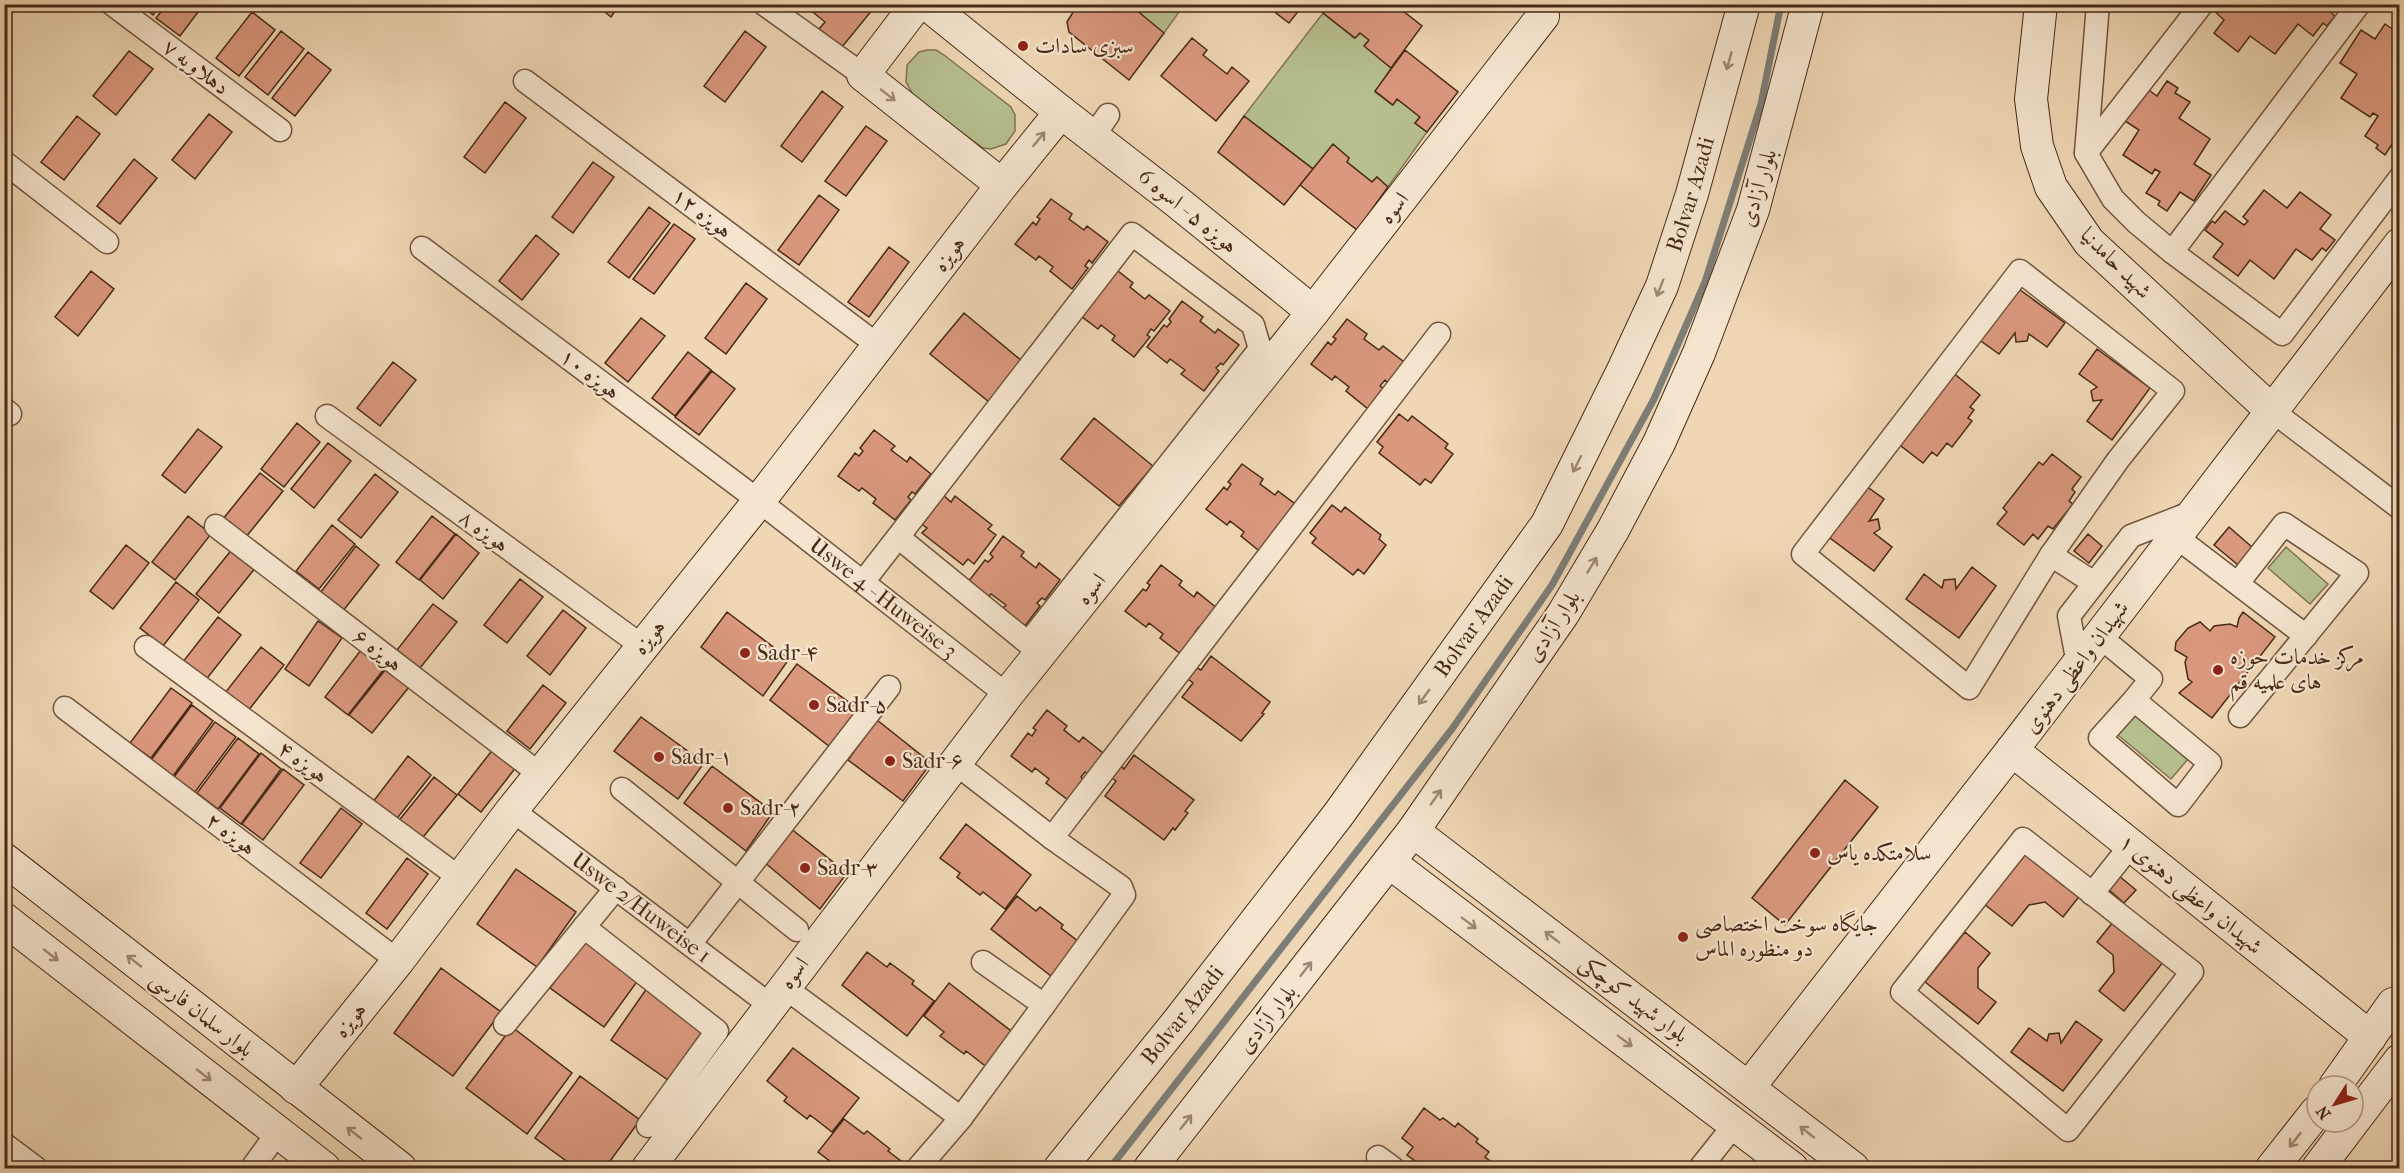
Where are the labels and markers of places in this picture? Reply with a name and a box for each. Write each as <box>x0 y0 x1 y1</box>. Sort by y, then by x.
place label: سبزی سادات <box>1035 33 1134 59</box>
marker: سبزی سادات <box>1016 39 1030 53</box>
place label: Sadr-۴ <box>757 640 819 666</box>
place label: مرکز خدمات حوزه های علمیه قم <box>2230 644 2364 702</box>
marker: Sadr-۴ <box>738 646 752 660</box>
marker: مرکز خدمات حوزه های علمیه قم <box>2211 663 2225 677</box>
place label: Sadr-۵ <box>826 692 887 718</box>
marker: Sadr-۵ <box>807 698 821 712</box>
place label: Sadr-۱ <box>671 744 732 770</box>
place label: Sadr-۶ <box>902 748 963 774</box>
marker: Sadr-۱ <box>652 750 666 764</box>
marker: Sadr-۶ <box>883 754 897 768</box>
place label: Sadr-۲ <box>740 795 801 821</box>
marker: Sadr-۲ <box>721 801 735 815</box>
place label: سلامتکده یاس <box>1827 840 1932 866</box>
marker: سلامتکده یاس <box>1808 846 1822 860</box>
place label: Sadr-۳ <box>817 855 878 881</box>
marker: Sadr-۳ <box>798 861 812 875</box>
place label: جایگاه سوخت اختصاصی دو منظوره الماس <box>1695 910 1878 962</box>
marker: جایگاه سوخت اختصاصی دو منظوره الماس <box>1676 930 1690 944</box>

